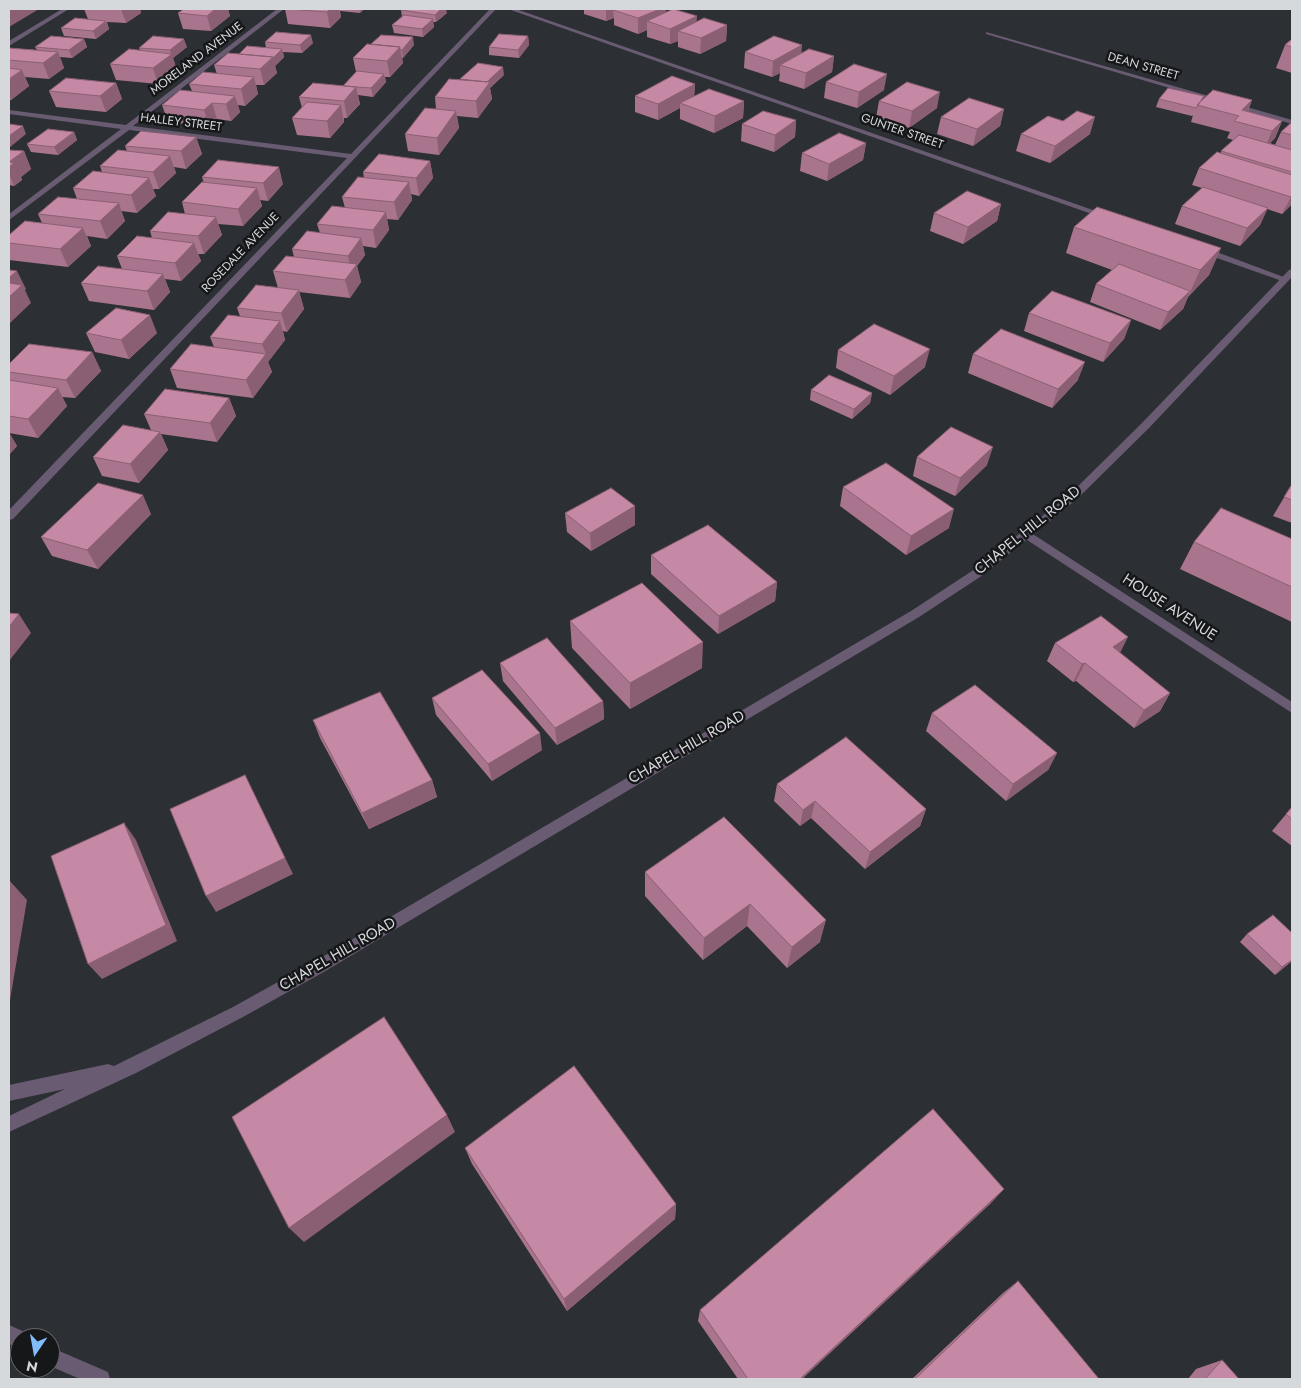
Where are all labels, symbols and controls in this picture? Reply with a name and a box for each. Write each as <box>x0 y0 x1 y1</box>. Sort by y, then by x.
street label: MORELAND AVENUE <box>148 20 246 98</box>
street label: DEAN STREET <box>1106 50 1180 84</box>
street label: HALLEY STREET <box>139 111 223 135</box>
street label: GUNTER STREET <box>859 111 945 153</box>
street label: ROSEDALE AVENUE <box>199 210 283 296</box>
street label: CHAPEL HILL ROAD <box>971 483 1085 579</box>
street label: HOUSE AVENUE <box>1118 571 1220 645</box>
street label: CHAPEL HILL ROAD <box>626 707 748 789</box>
street label: CHAPEL HILL ROAD <box>277 914 399 996</box>
north arrow <box>10 1328 60 1378</box>
text: N <box>25 1356 40 1378</box>

